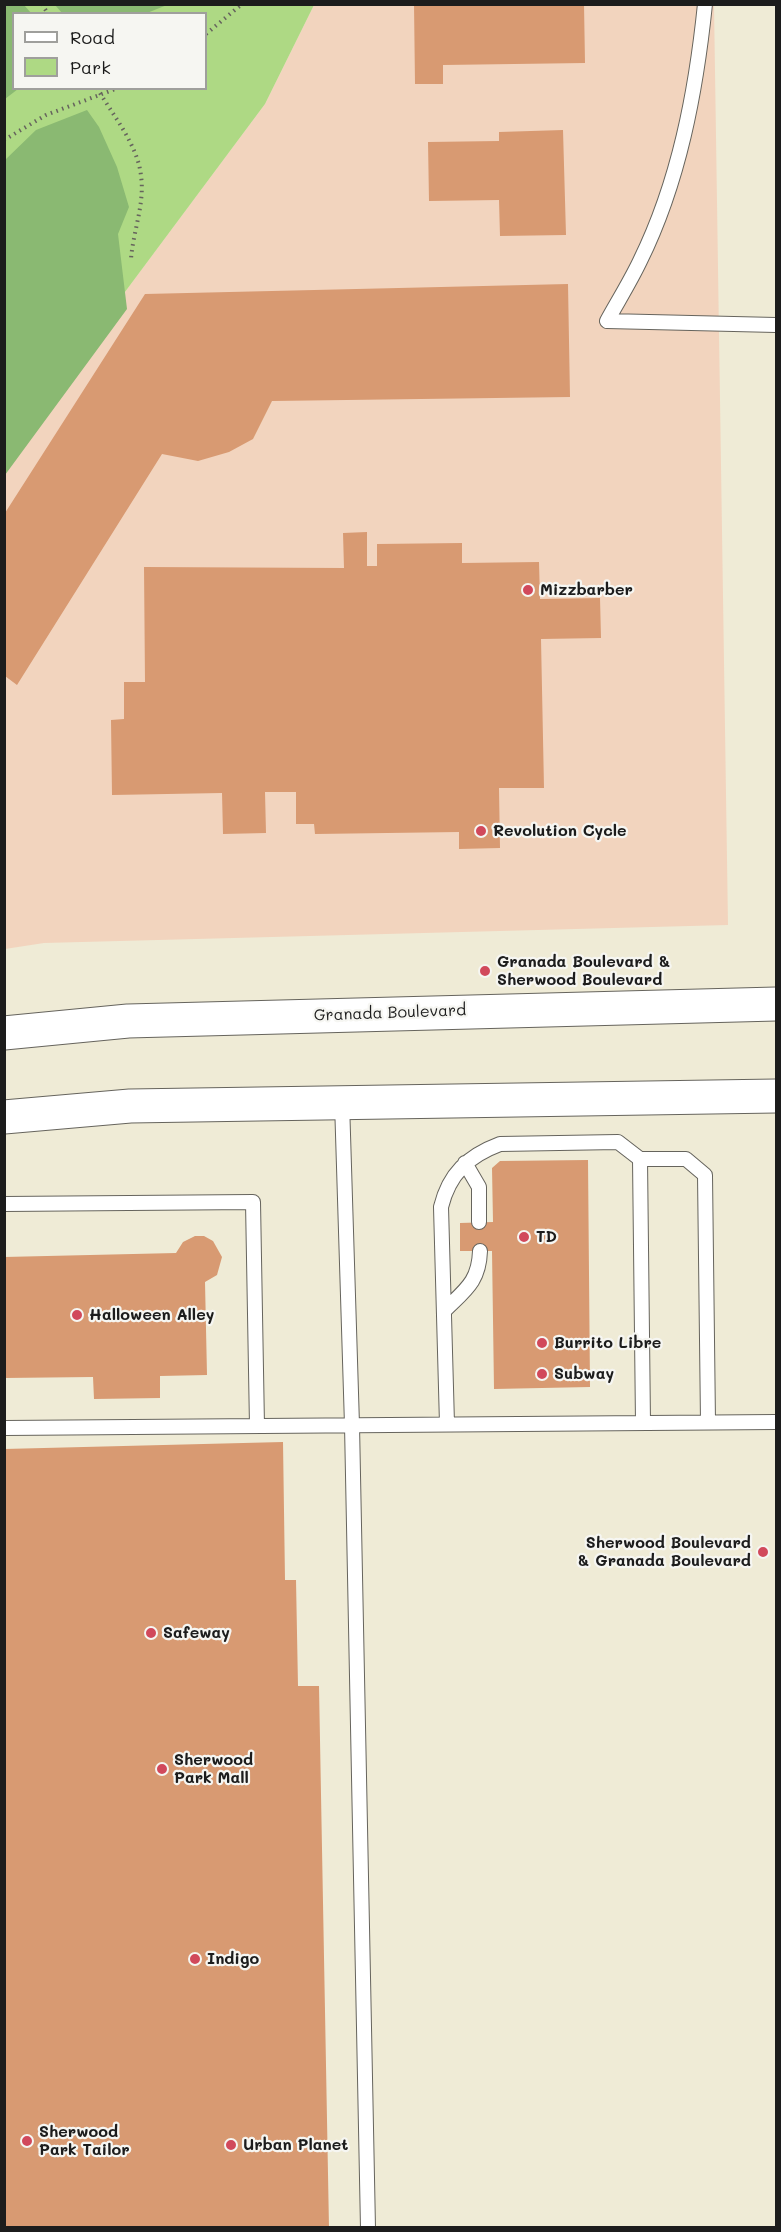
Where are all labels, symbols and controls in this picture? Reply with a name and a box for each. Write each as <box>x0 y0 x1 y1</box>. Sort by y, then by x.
legend <box>12 12 207 90</box>
text: Road <box>70 25 115 49</box>
text: Park <box>70 55 111 79</box>
place label: Mizzbarber <box>540 580 633 600</box>
marker: Mizzbarber <box>521 583 535 597</box>
place label: Revolution Cycle <box>493 821 627 841</box>
marker: Revolution Cycle <box>474 824 488 838</box>
place label: Granada Boulevard & Sherwood Boulevard <box>497 952 670 990</box>
marker: Granada Boulevard & Sherwood Boulevard <box>478 964 492 978</box>
street label: Granada Boulevard <box>313 1001 467 1025</box>
place label: TD <box>536 1227 557 1247</box>
marker: TD <box>517 1230 531 1244</box>
place label: Halloween Alley <box>89 1305 214 1325</box>
marker: Halloween Alley <box>70 1308 84 1322</box>
place label: Burrito Libre <box>554 1333 661 1353</box>
marker: Burrito Libre <box>535 1336 549 1350</box>
place label: Subway <box>554 1364 614 1384</box>
marker: Subway <box>535 1367 549 1381</box>
place label: Sherwood Boulevard & Granada Boulevard <box>578 1533 751 1571</box>
marker: Sherwood Boulevard & Granada Boulevard <box>756 1545 770 1559</box>
place label: Safeway <box>163 1623 230 1643</box>
marker: Safeway <box>144 1626 158 1640</box>
place label: Sherwood Park Mall <box>174 1750 253 1788</box>
marker: Sherwood Park Mall <box>155 1762 169 1776</box>
place label: Indigo <box>207 1949 259 1969</box>
marker: Indigo <box>188 1952 202 1966</box>
place label: Sherwood Park Tailor <box>39 2122 130 2160</box>
marker: Sherwood Park Tailor <box>20 2134 34 2148</box>
place label: Urban Planet <box>243 2135 348 2155</box>
marker: Urban Planet <box>224 2138 238 2152</box>

